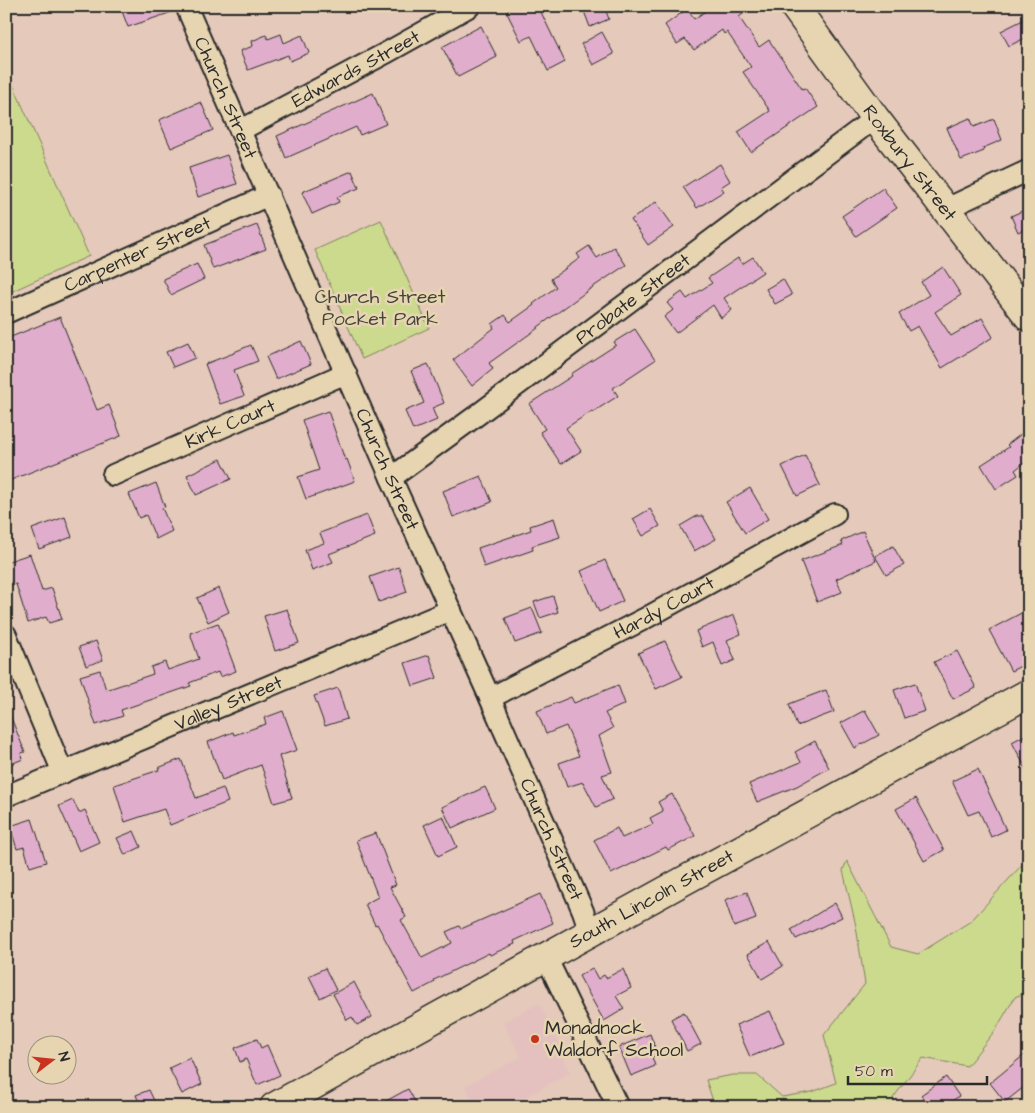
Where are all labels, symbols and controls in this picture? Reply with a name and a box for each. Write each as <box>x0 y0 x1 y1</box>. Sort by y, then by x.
street label: Edwards Street <box>287 23 425 114</box>
street label: Church Street <box>187 32 264 163</box>
street label: Roxbury Street <box>856 99 964 227</box>
street label: Carpenter Street <box>59 209 216 299</box>
street label: Probate Street <box>570 247 696 351</box>
park label: Church Street Pocket Park <box>315 284 446 333</box>
street label: Kirk Court <box>181 392 280 455</box>
street label: Church Street <box>349 404 426 535</box>
street label: Hardy Court <box>609 569 720 646</box>
street label: Valley Street <box>170 668 287 738</box>
street label: Church Street <box>513 774 590 905</box>
street label: South Lincoln Street <box>564 842 739 955</box>
place label: Monadnock Waldorf School <box>545 1015 683 1064</box>
marker: Monadnock Waldorf School <box>529 1033 541 1045</box>
north arrow <box>28 1036 78 1086</box>
text: N <box>53 1050 74 1064</box>
scale bar <box>848 1053 986 1085</box>
text: 50 m <box>855 1061 893 1082</box>

